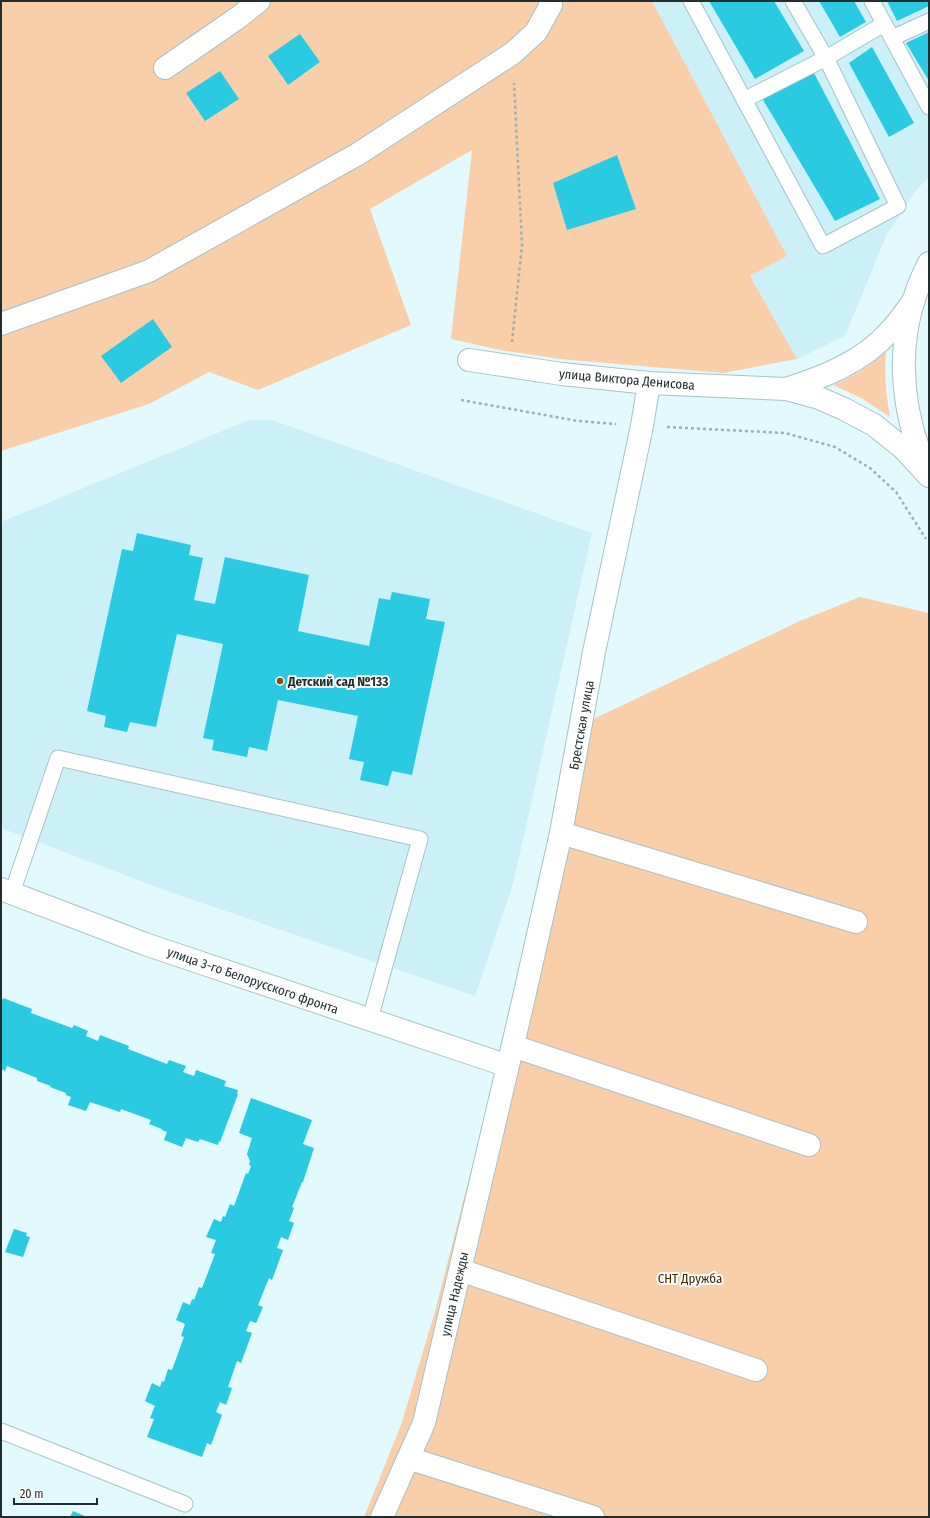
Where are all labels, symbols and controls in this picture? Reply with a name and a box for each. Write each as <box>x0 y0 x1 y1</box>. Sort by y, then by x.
street label: улица Виктора Денисова <box>558 366 696 393</box>
place label: Детский сад №133 <box>287 674 388 689</box>
marker: Детский сад №133 <box>275 676 285 686</box>
street label: Брестская улица <box>566 679 597 771</box>
street label: улица 3-го Белорусского фронта <box>165 944 340 1017</box>
street label: улица Надежды <box>437 1250 471 1338</box>
park label: СНТ Дружба <box>658 1271 722 1286</box>
scale bar <box>14 1480 97 1506</box>
text: 20 m <box>20 1487 44 1501</box>

